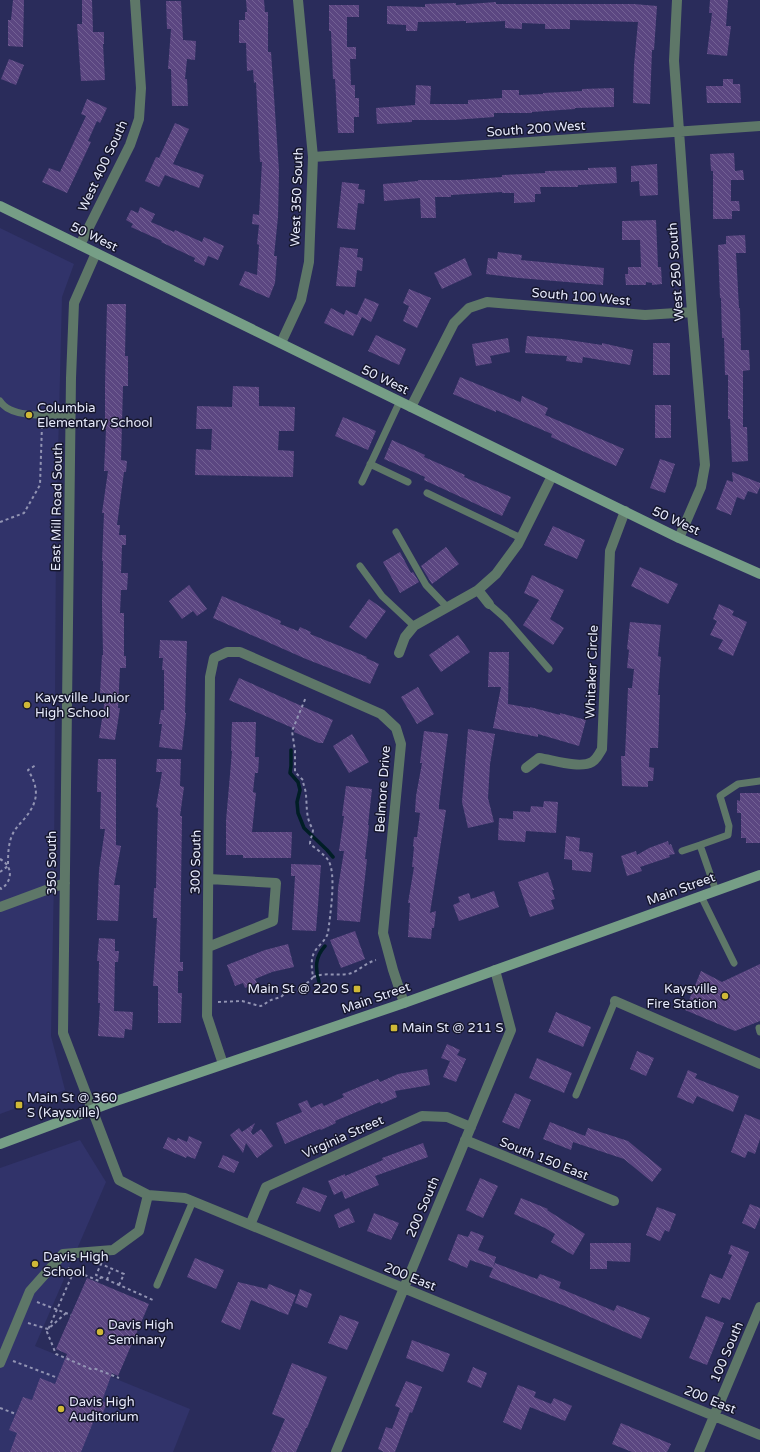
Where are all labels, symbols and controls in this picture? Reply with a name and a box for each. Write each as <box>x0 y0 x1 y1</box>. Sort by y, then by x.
street label: West 400 South <box>75 118 131 214</box>
street label: South 200 West <box>486 118 586 140</box>
street label: West 350 South <box>287 147 307 247</box>
street label: 50 West <box>68 219 120 255</box>
street label: West 250 South <box>665 222 687 322</box>
street label: South 100 West <box>531 285 631 309</box>
street label: 50 West <box>359 362 411 398</box>
place label: Columbia Elementary School <box>37 400 152 431</box>
marker: Columbia Elementary School <box>24 410 34 420</box>
street label: East Mill Road South <box>48 443 66 571</box>
street label: 50 West <box>650 503 702 539</box>
street label: Whitaker Circle <box>582 625 602 719</box>
place label: Kaysville Junior High School <box>35 690 129 721</box>
marker: Kaysville Junior High School <box>22 700 32 710</box>
street label: Belmore Drive <box>372 745 394 833</box>
street label: 300 South <box>187 830 205 894</box>
street label: 350 South <box>44 831 60 895</box>
street label: Main Street <box>645 869 717 909</box>
street label: Main Street <box>340 979 412 1017</box>
place label: Main St @ 220 S <box>248 981 349 997</box>
place label: Kaysville Fire Station <box>647 981 717 1012</box>
marker: Main St @ 220 S <box>352 984 362 994</box>
marker: Kaysville Fire Station <box>720 991 730 1001</box>
place label: Main St @ 211 S <box>402 1020 503 1036</box>
marker: Main St @ 211 S <box>389 1023 399 1033</box>
place label: Main St @ 360 S (Kaysville) <box>27 1090 117 1121</box>
marker: Main St @ 360 S (Kaysville) <box>14 1100 24 1110</box>
street label: Virginia Street <box>300 1112 386 1162</box>
street label: South 150 East <box>497 1134 591 1184</box>
street label: 200 South <box>403 1174 443 1240</box>
place label: Davis High School <box>43 1249 109 1280</box>
marker: Davis High School <box>30 1259 40 1269</box>
street label: 200 East <box>382 1259 438 1295</box>
place label: Davis High Seminary <box>108 1317 174 1348</box>
street label: 100 South <box>707 1319 747 1385</box>
marker: Davis High Seminary <box>95 1327 105 1337</box>
street label: 200 East <box>682 1382 738 1418</box>
place label: Davis High Auditorium <box>69 1394 139 1425</box>
marker: Davis High Auditorium <box>56 1404 66 1414</box>

